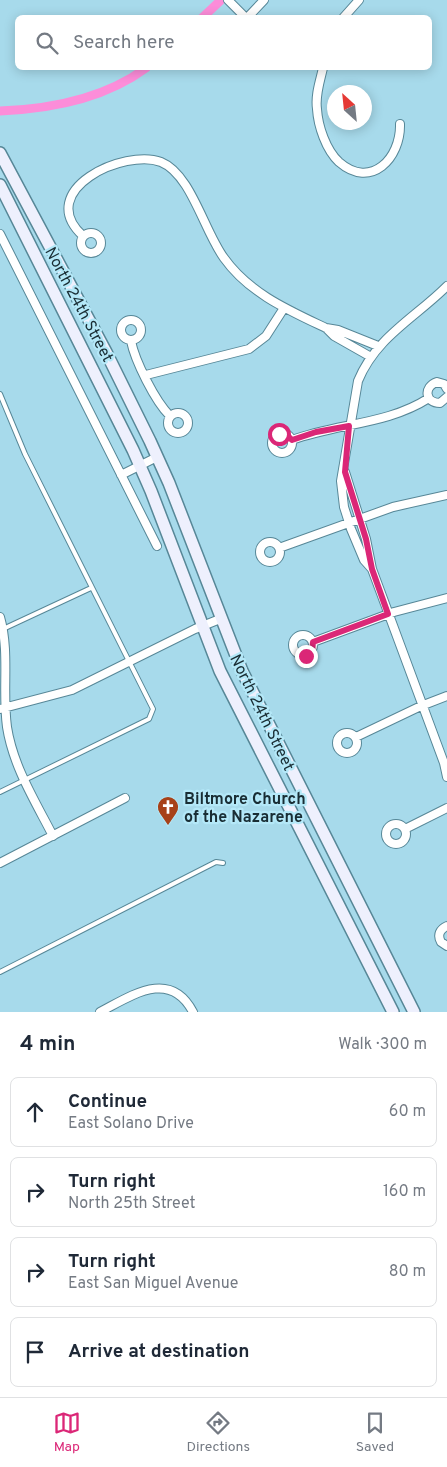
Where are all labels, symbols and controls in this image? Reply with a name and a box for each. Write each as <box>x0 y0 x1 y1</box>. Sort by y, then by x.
search box <box>15 15 432 70</box>
icon: search <box>33 29 61 57</box>
text: Search here <box>73 31 175 55</box>
north arrow <box>327 85 372 130</box>
street label: North 24th Street <box>40 244 117 366</box>
route start <box>268 423 291 446</box>
route end <box>295 645 318 668</box>
street label: North 24th Street <box>224 651 298 774</box>
place label: Biltmore Church of the Nazarene <box>184 790 306 828</box>
church icon: Biltmore Church of the Nazarene <box>156 795 180 826</box>
text: 4 min <box>20 1031 76 1058</box>
text: Walk · 300 m <box>338 1035 427 1055</box>
text: Continue <box>68 1090 147 1114</box>
icon: ahead <box>21 1098 49 1126</box>
text: 60 m <box>389 1102 426 1122</box>
text: East Solano Drive <box>68 1114 194 1134</box>
text: Turn right <box>68 1170 156 1194</box>
icon: right <box>21 1178 49 1206</box>
text: 160 m <box>383 1182 426 1202</box>
text: North 25th Street <box>68 1194 195 1214</box>
text: Turn right <box>68 1250 156 1274</box>
icon: right <box>21 1258 49 1286</box>
text: 80 m <box>389 1262 426 1282</box>
text: East San Miguel Avenue <box>68 1274 238 1294</box>
icon: arrive <box>21 1338 49 1366</box>
text: Arrive at destination <box>68 1340 249 1364</box>
tab: Map <box>53 1409 81 1456</box>
tab: Directions <box>186 1409 250 1456</box>
tab: Saved <box>356 1409 394 1456</box>

